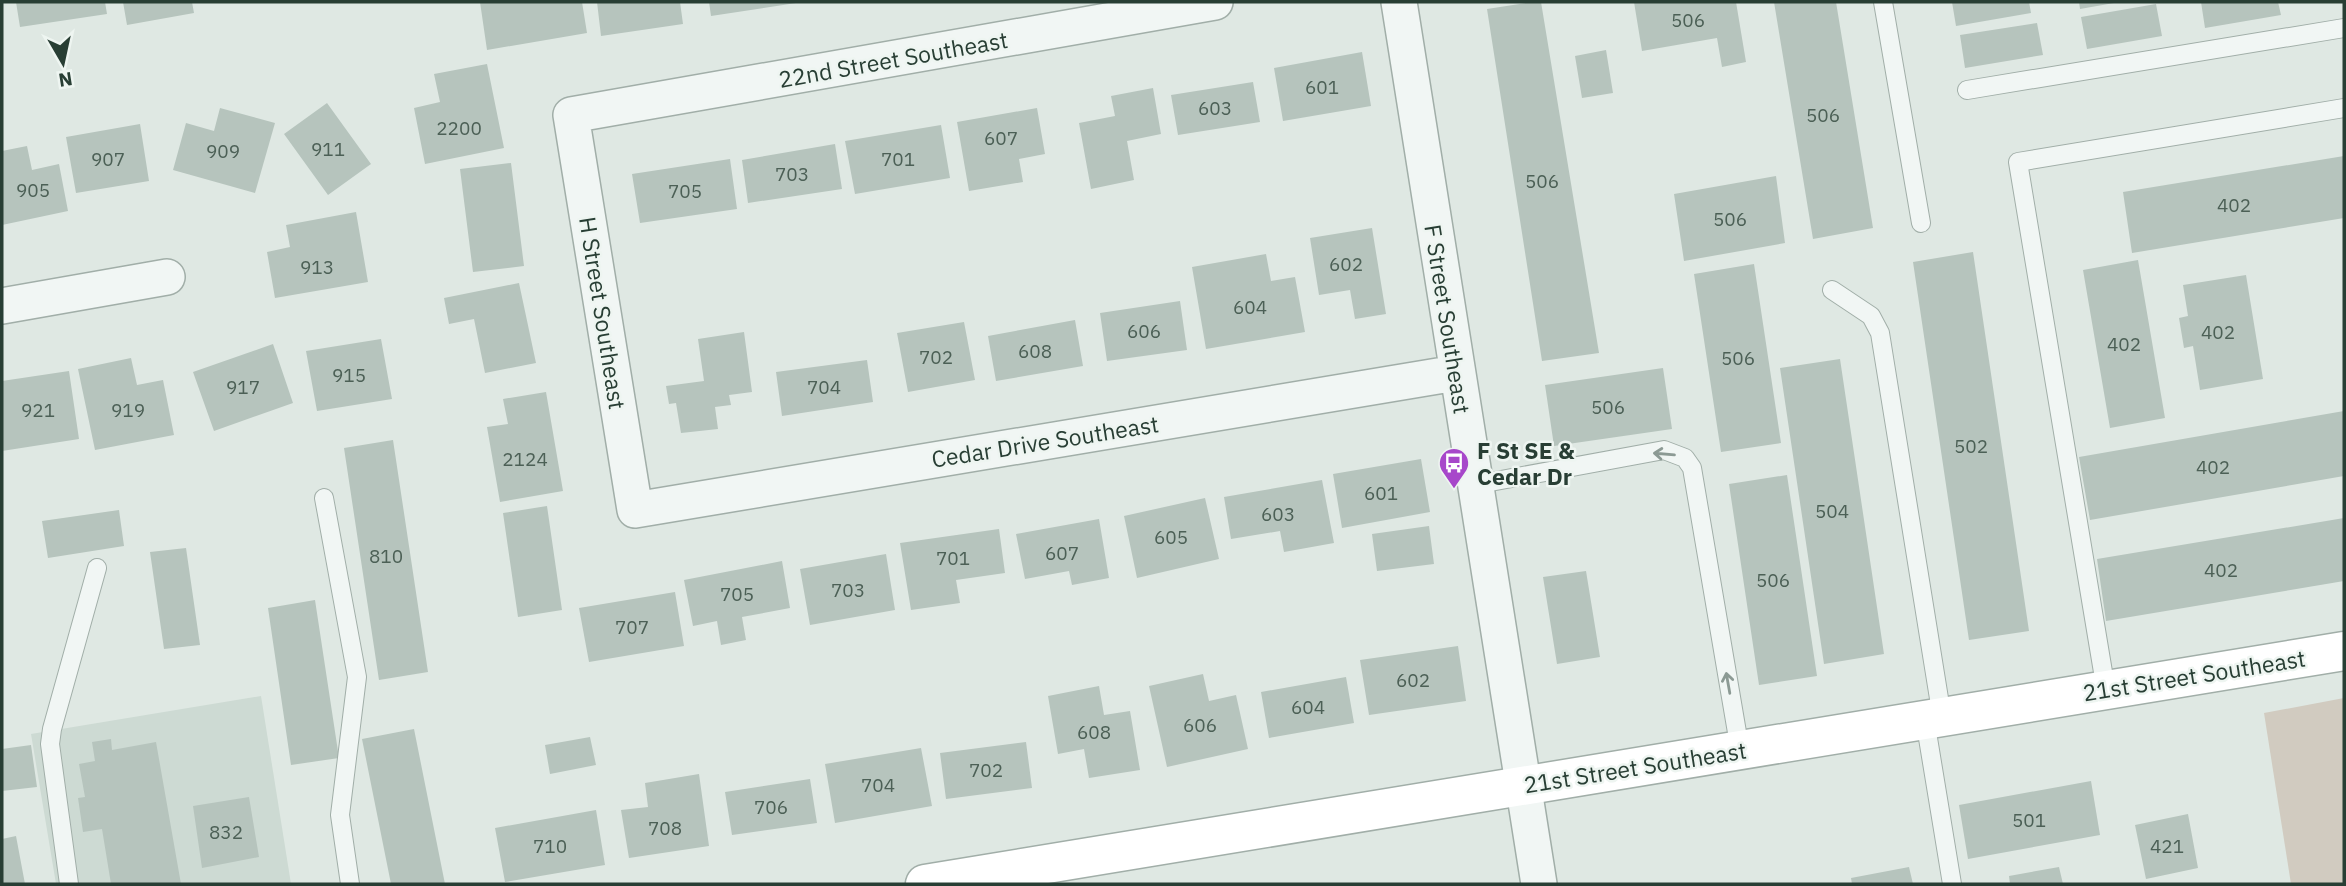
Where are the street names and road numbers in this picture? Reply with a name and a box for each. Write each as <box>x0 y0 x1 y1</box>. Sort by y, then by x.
street label: 22nd Street Southeast <box>776 24 1010 94</box>
street label: H Street Southeast <box>573 215 633 411</box>
street label: F Street Southeast <box>1418 222 1478 416</box>
street label: Cedar Drive Southeast <box>929 408 1161 474</box>
street label: 21st Street Southeast <box>2080 643 2308 707</box>
street label: 21st Street Southeast <box>1521 735 1749 799</box>

